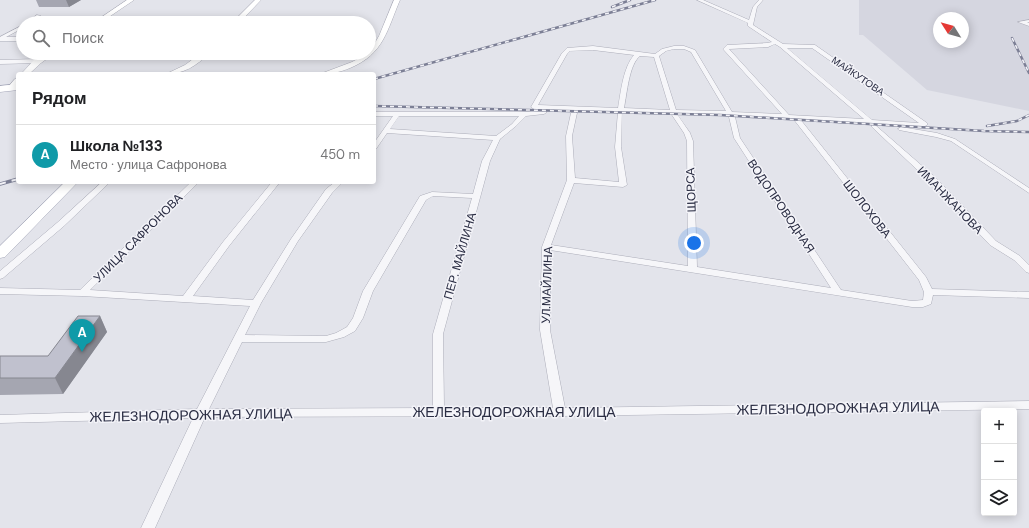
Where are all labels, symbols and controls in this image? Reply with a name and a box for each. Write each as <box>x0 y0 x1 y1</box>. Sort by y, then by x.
north arrow <box>933 12 969 48</box>
search box <box>16 16 376 60</box>
icon: search <box>30 27 52 49</box>
text: Поиск <box>62 28 104 48</box>
street label: МАЙКУТОВА <box>829 54 887 99</box>
text: Рядом <box>32 87 87 109</box>
text: Школа №133 <box>70 136 163 156</box>
text: A <box>40 146 50 163</box>
text: 450 m <box>320 146 360 163</box>
text: Место · улица Сафронова <box>70 156 227 173</box>
street label: ВОДОПРОВОДНАЯ <box>744 156 818 256</box>
street label: ИМАНЖАНОВА <box>914 163 986 237</box>
street label: ЩОРСА <box>682 167 700 213</box>
street label: ШОЛОХОВА <box>839 177 895 241</box>
street label: УЛИЦА САФРОНОВА <box>90 190 186 286</box>
street label: ПЕР. МАЙЛИНА <box>440 211 480 301</box>
your location <box>684 233 704 253</box>
street label: УЛ.МАЙЛИНА <box>538 246 556 324</box>
pin: A <box>69 319 95 352</box>
street label: ЖЕЛЕЗНОДОРОЖНАЯ УЛИЦА <box>736 397 940 419</box>
street label: ЖЕЛЕЗНОДОРОЖНАЯ УЛИЦА <box>412 403 616 421</box>
street label: ЖЕЛЕЗНОДОРОЖНАЯ УЛИЦА <box>89 404 293 426</box>
map controls <box>981 408 1017 516</box>
button: + <box>981 408 1017 444</box>
button: − <box>981 444 1017 480</box>
button: layers <box>981 480 1017 516</box>

